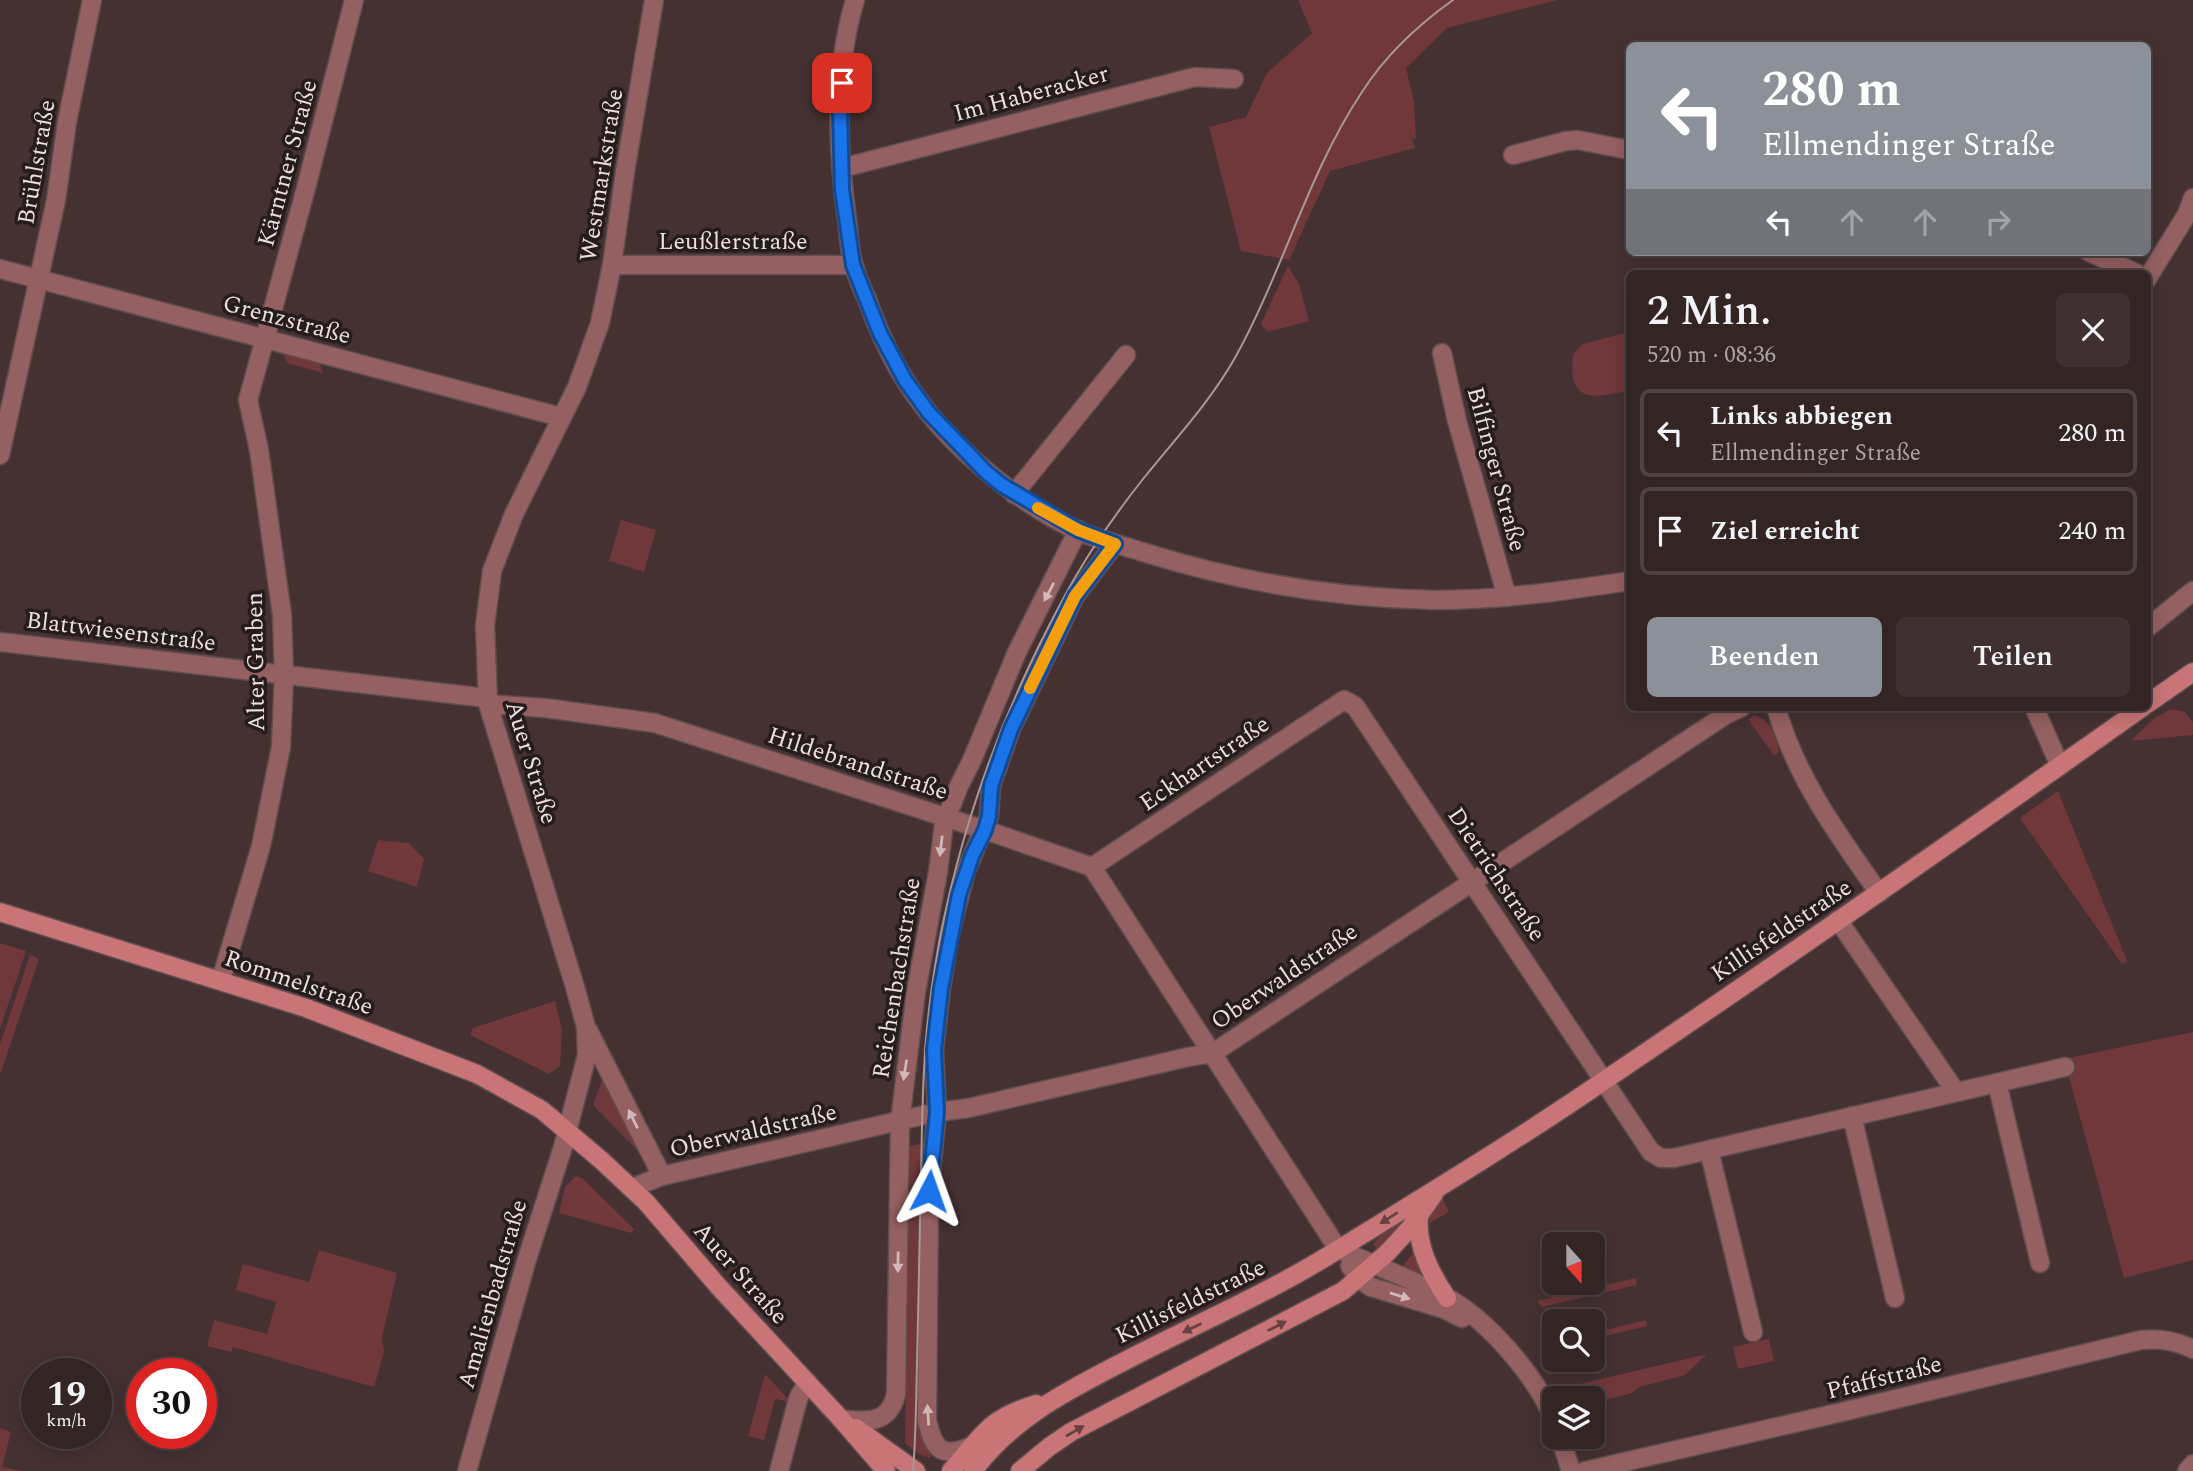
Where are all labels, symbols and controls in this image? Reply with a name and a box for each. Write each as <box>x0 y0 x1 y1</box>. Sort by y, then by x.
pin <box>812 53 872 113</box>
text: 280 m <box>1762 53 1901 128</box>
street label: Im Haberacker <box>950 56 1113 132</box>
icon: arrive <box>823 64 861 102</box>
icon: left <box>1647 70 1738 161</box>
street label: Kärntner Straße <box>248 76 328 251</box>
street label: Westmarkstraße <box>571 86 633 264</box>
street label: Brühlstraße <box>8 97 66 227</box>
text: Ellmendinger Straße <box>1762 121 2055 170</box>
icon: left <box>1760 203 1798 241</box>
icon: ahead <box>1833 203 1871 241</box>
icon: ahead <box>1906 203 1944 241</box>
icon: right <box>1979 203 2017 241</box>
street label: Leußlerstraße <box>658 224 808 260</box>
text: 2 Min. <box>1647 280 1771 343</box>
street label: Grenzstraße <box>219 286 355 354</box>
button: close <box>2056 293 2130 367</box>
text: 520 m · 08:36 <box>1647 338 1776 373</box>
street label: Bilfinger Straße <box>1457 383 1535 556</box>
text: Links abbiegen <box>1710 396 1893 436</box>
text: 280 m <box>2058 413 2126 453</box>
icon: left <box>1651 414 1689 452</box>
text: Ellmendinger Straße <box>1710 436 1921 471</box>
text: Ziel erreicht <box>1710 511 1860 551</box>
text: 240 m <box>2058 511 2126 551</box>
icon: arrive <box>1651 512 1689 550</box>
one-way arrow <box>1043 582 1054 602</box>
street label: Alter Graben <box>237 592 275 732</box>
street label: Blattwiesenstraße <box>24 602 218 661</box>
button: Beenden <box>1647 617 1882 697</box>
button: Teilen <box>1896 617 2130 697</box>
street label: Auer Straße <box>495 696 567 828</box>
street label: Eckhartstraße <box>1132 707 1277 821</box>
street label: Hildebrandstraße <box>763 718 953 810</box>
street label: Dietrichstraße <box>1438 800 1555 949</box>
one-way arrow <box>936 835 947 857</box>
street label: Killisfeldstraße <box>1704 870 1859 991</box>
street label: Reichenbachstraße <box>863 875 931 1081</box>
street label: Oberwaldstraße <box>1204 914 1365 1039</box>
street label: Rommelstraße <box>219 941 378 1025</box>
one-way arrow <box>899 1059 910 1081</box>
street label: Oberwaldstraße <box>666 1094 840 1168</box>
one-way arrow <box>628 1109 639 1129</box>
position arrow <box>892 1154 966 1228</box>
street label: Amalienbadstraße <box>449 1195 537 1393</box>
one-way arrow <box>1380 1211 1399 1224</box>
street label: Auer Straße <box>684 1214 796 1333</box>
north arrow <box>1542 1232 1605 1295</box>
map controls <box>1542 1232 1605 1449</box>
street label: Killisfeldstraße <box>1109 1250 1272 1354</box>
one-way arrow <box>892 1252 904 1274</box>
one-way arrow <box>1390 1292 1411 1302</box>
button: search <box>1542 1309 1605 1372</box>
one-way arrow <box>1267 1320 1287 1332</box>
one-way arrow <box>1181 1322 1202 1333</box>
street label: Pfaffstraße <box>1823 1346 1946 1410</box>
speed limit sign: 30 <box>126 1358 217 1449</box>
text: 19 <box>47 1368 86 1421</box>
button: layers <box>1542 1386 1605 1449</box>
one-way arrow <box>922 1404 933 1426</box>
text: km/h <box>46 1407 87 1434</box>
one-way arrow <box>1065 1424 1084 1437</box>

